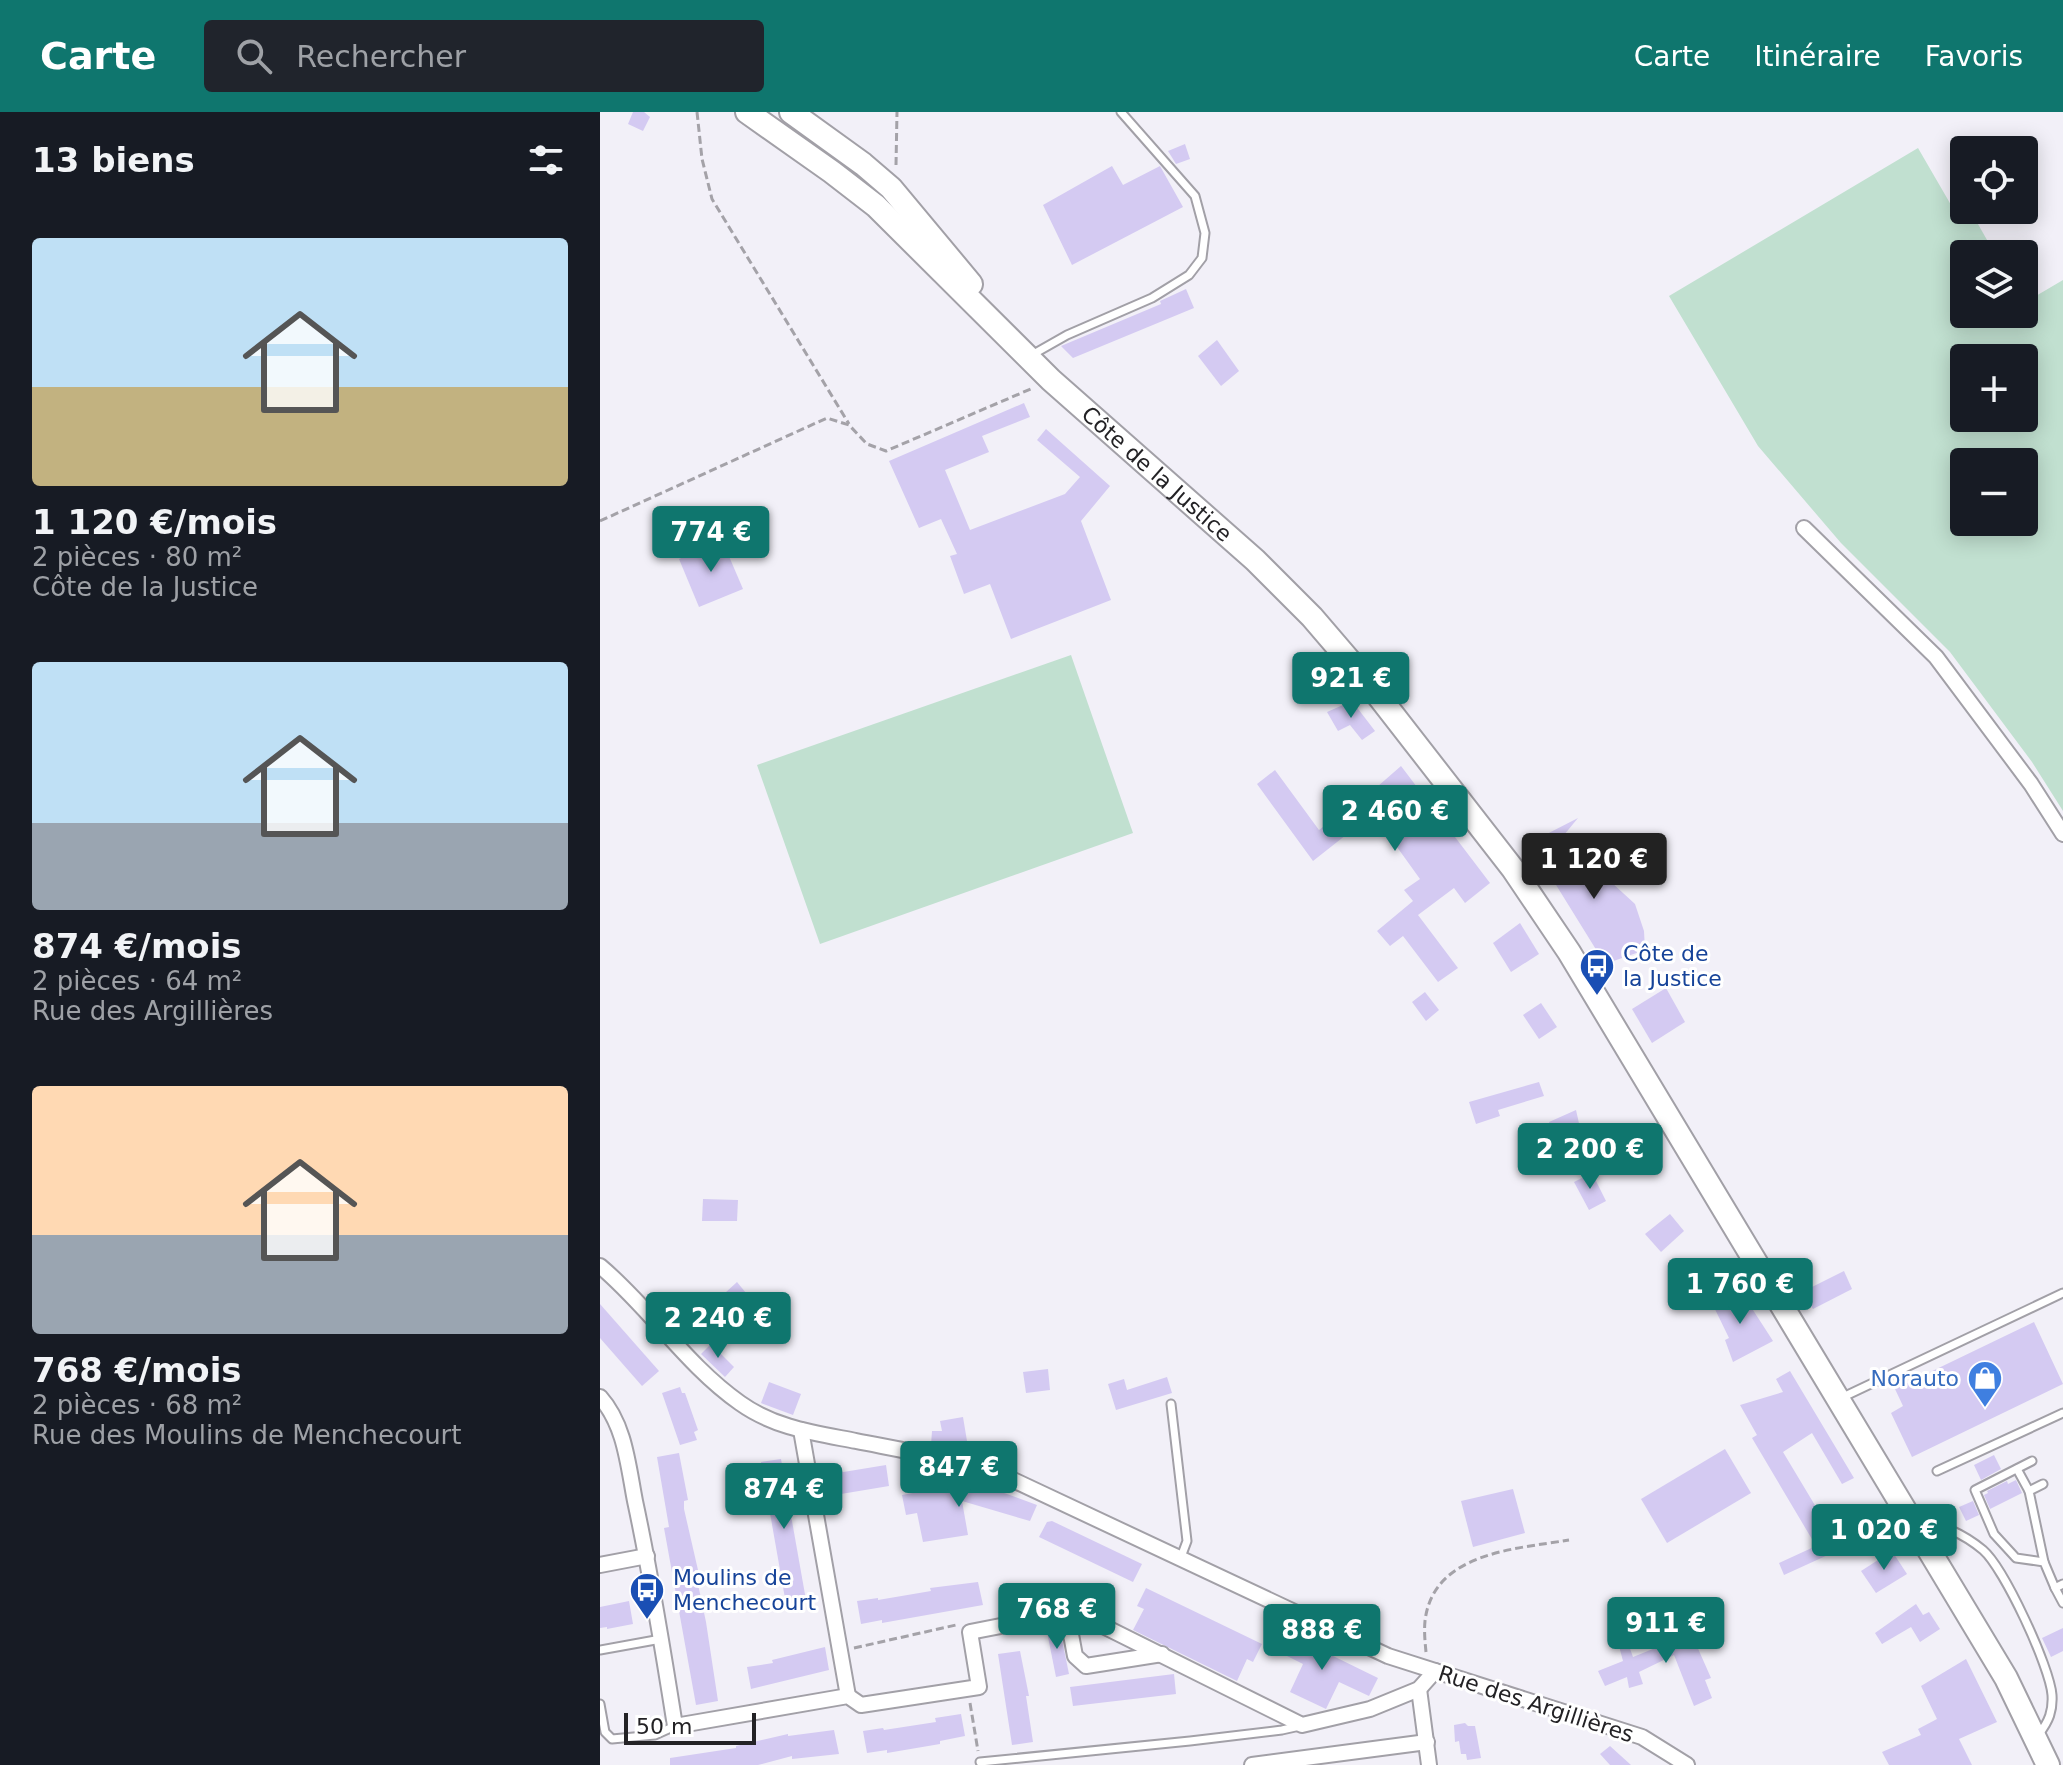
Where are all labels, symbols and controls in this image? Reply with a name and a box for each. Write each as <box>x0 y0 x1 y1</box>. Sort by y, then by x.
search box <box>204 20 764 92</box>
text: Carte <box>40 34 156 78</box>
icon: search <box>232 34 276 78</box>
text: Rechercher <box>296 39 466 74</box>
text: Carte <box>1634 40 1710 73</box>
text: Itinéraire <box>1754 40 1881 73</box>
text: Favoris <box>1925 40 2023 73</box>
map controls <box>1950 136 2038 536</box>
button: locate <box>1950 136 2038 224</box>
icon: filters <box>524 138 568 182</box>
text: 13 biens <box>32 140 195 180</box>
button: layers <box>1950 240 2038 328</box>
icon: home <box>228 290 372 434</box>
button: + <box>1950 344 2038 432</box>
street label: Côte de la Justice <box>1077 401 1237 546</box>
button: − <box>1950 448 2038 536</box>
text: 1 120 €/mois <box>32 502 277 542</box>
pin: 774 € <box>655 506 767 574</box>
text: 774 € <box>670 517 752 547</box>
text: 2 pièces · 80 m² <box>32 542 242 572</box>
text: Côte de la Justice <box>32 572 258 602</box>
pin: 921 € <box>1295 652 1407 720</box>
text: 921 € <box>1310 663 1392 693</box>
icon: home <box>228 714 372 858</box>
pin: 2 460 € <box>1321 785 1469 853</box>
text: 2 460 € <box>1341 796 1449 826</box>
pin: 1 120 € <box>1520 833 1668 901</box>
text: 1 120 € <box>1540 844 1648 874</box>
text: 874 €/mois <box>32 926 242 966</box>
place label: Côte de la Justice <box>1623 941 1722 991</box>
bus stop icon: Côte de la Justice <box>1578 947 1616 997</box>
text: 2 pièces · 64 m² <box>32 966 242 996</box>
text: Rue des Argillières <box>32 996 273 1026</box>
pin: 2 200 € <box>1516 1123 1664 1191</box>
text: 2 200 € <box>1536 1134 1644 1164</box>
icon: home <box>228 1138 372 1282</box>
pin: 1 760 € <box>1666 1258 1814 1326</box>
text: 1 760 € <box>1686 1269 1794 1299</box>
pin: 2 240 € <box>644 1292 792 1360</box>
text: 2 240 € <box>664 1303 772 1333</box>
text: 768 €/mois <box>32 1350 242 1390</box>
shop icon: Norauto <box>1966 1359 2004 1409</box>
place label: Norauto <box>1871 1366 1959 1391</box>
text: 2 pièces · 68 m² <box>32 1390 242 1420</box>
text: Rue des Moulins de Menchecourt <box>32 1420 462 1450</box>
pin: 847 € <box>903 1441 1015 1509</box>
text: 847 € <box>918 1452 1000 1482</box>
pin: 874 € <box>728 1463 840 1531</box>
text: 874 € <box>743 1474 825 1504</box>
pin: 1 020 € <box>1810 1504 1958 1572</box>
text: 1 020 € <box>1830 1515 1938 1545</box>
place label: Moulins de Menchecourt <box>673 1565 817 1615</box>
bus stop icon: Moulins de Menchecourt <box>628 1571 666 1621</box>
pin: 768 € <box>1001 1583 1113 1651</box>
text: 768 € <box>1016 1594 1098 1624</box>
pin: 911 € <box>1610 1597 1722 1665</box>
pin: 888 € <box>1266 1604 1378 1672</box>
text: 911 € <box>1625 1608 1707 1638</box>
text: 888 € <box>1281 1615 1363 1645</box>
street label: Rue des Argillières <box>1435 1661 1637 1747</box>
scale bar <box>624 1709 756 1745</box>
text: 50 m <box>636 1714 692 1739</box>

